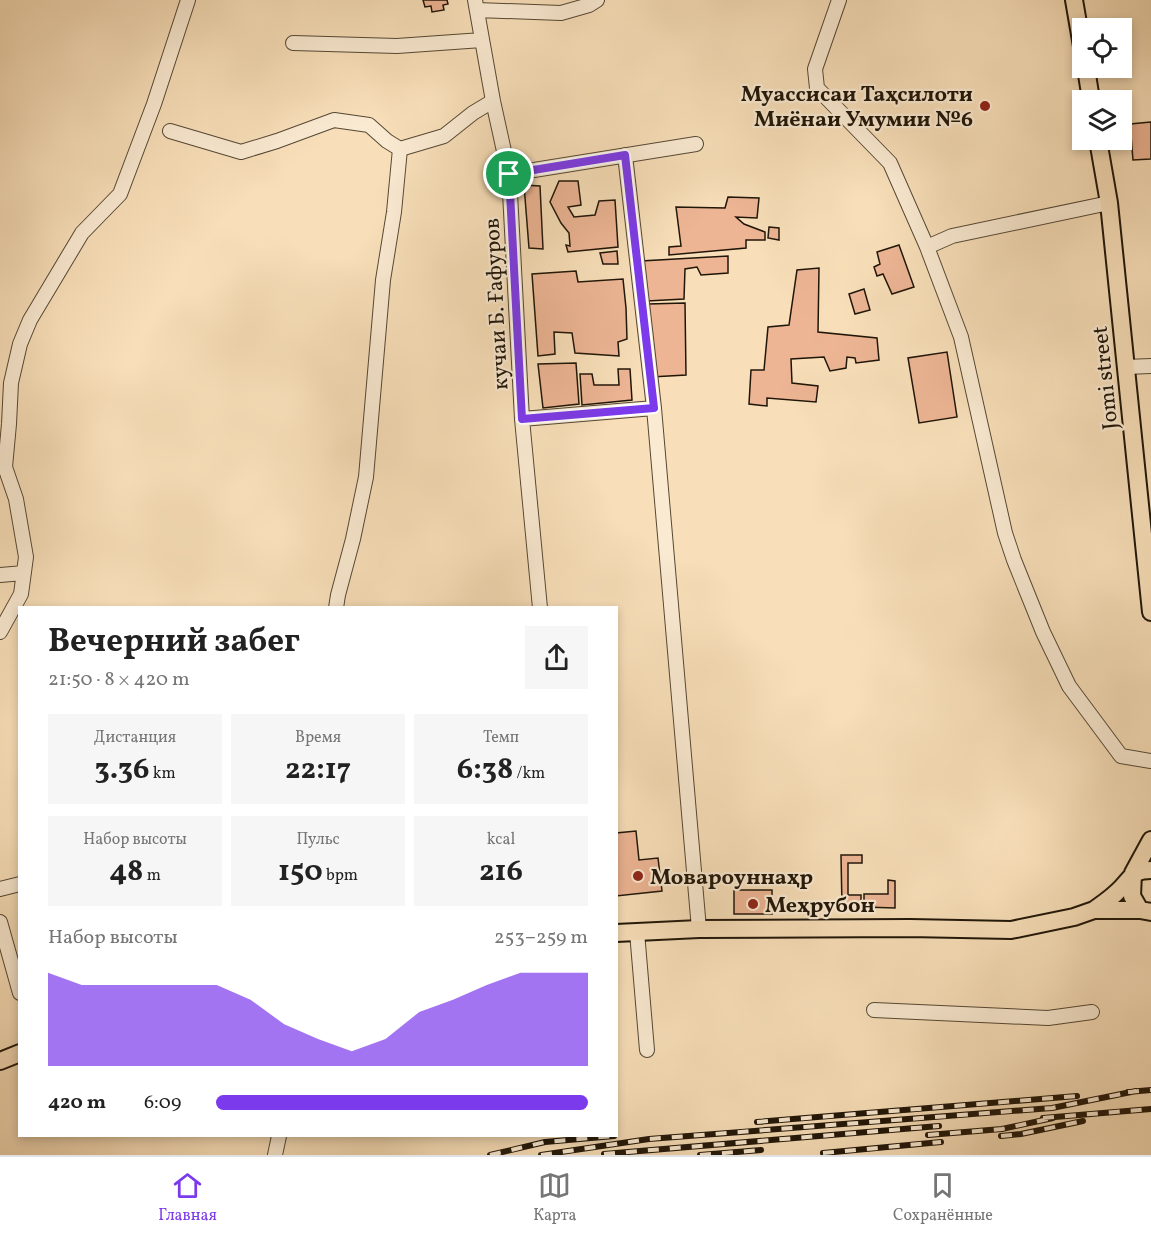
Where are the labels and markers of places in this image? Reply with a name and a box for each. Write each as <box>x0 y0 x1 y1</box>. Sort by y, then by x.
place label: Муассисаи Таҳсилоти Миёнаи Умумии №6 <box>741 80 973 136</box>
marker: Муассисаи Таҳсилоти Миёнаи Умумии №6 <box>978 99 992 113</box>
pin <box>483 148 534 199</box>
place label: Мовароуннаҳр <box>650 863 813 894</box>
marker: Мовароуннаҳр <box>631 869 645 883</box>
place label: Меҳрубон <box>765 891 875 922</box>
marker: Меҳрубон <box>746 897 760 911</box>

